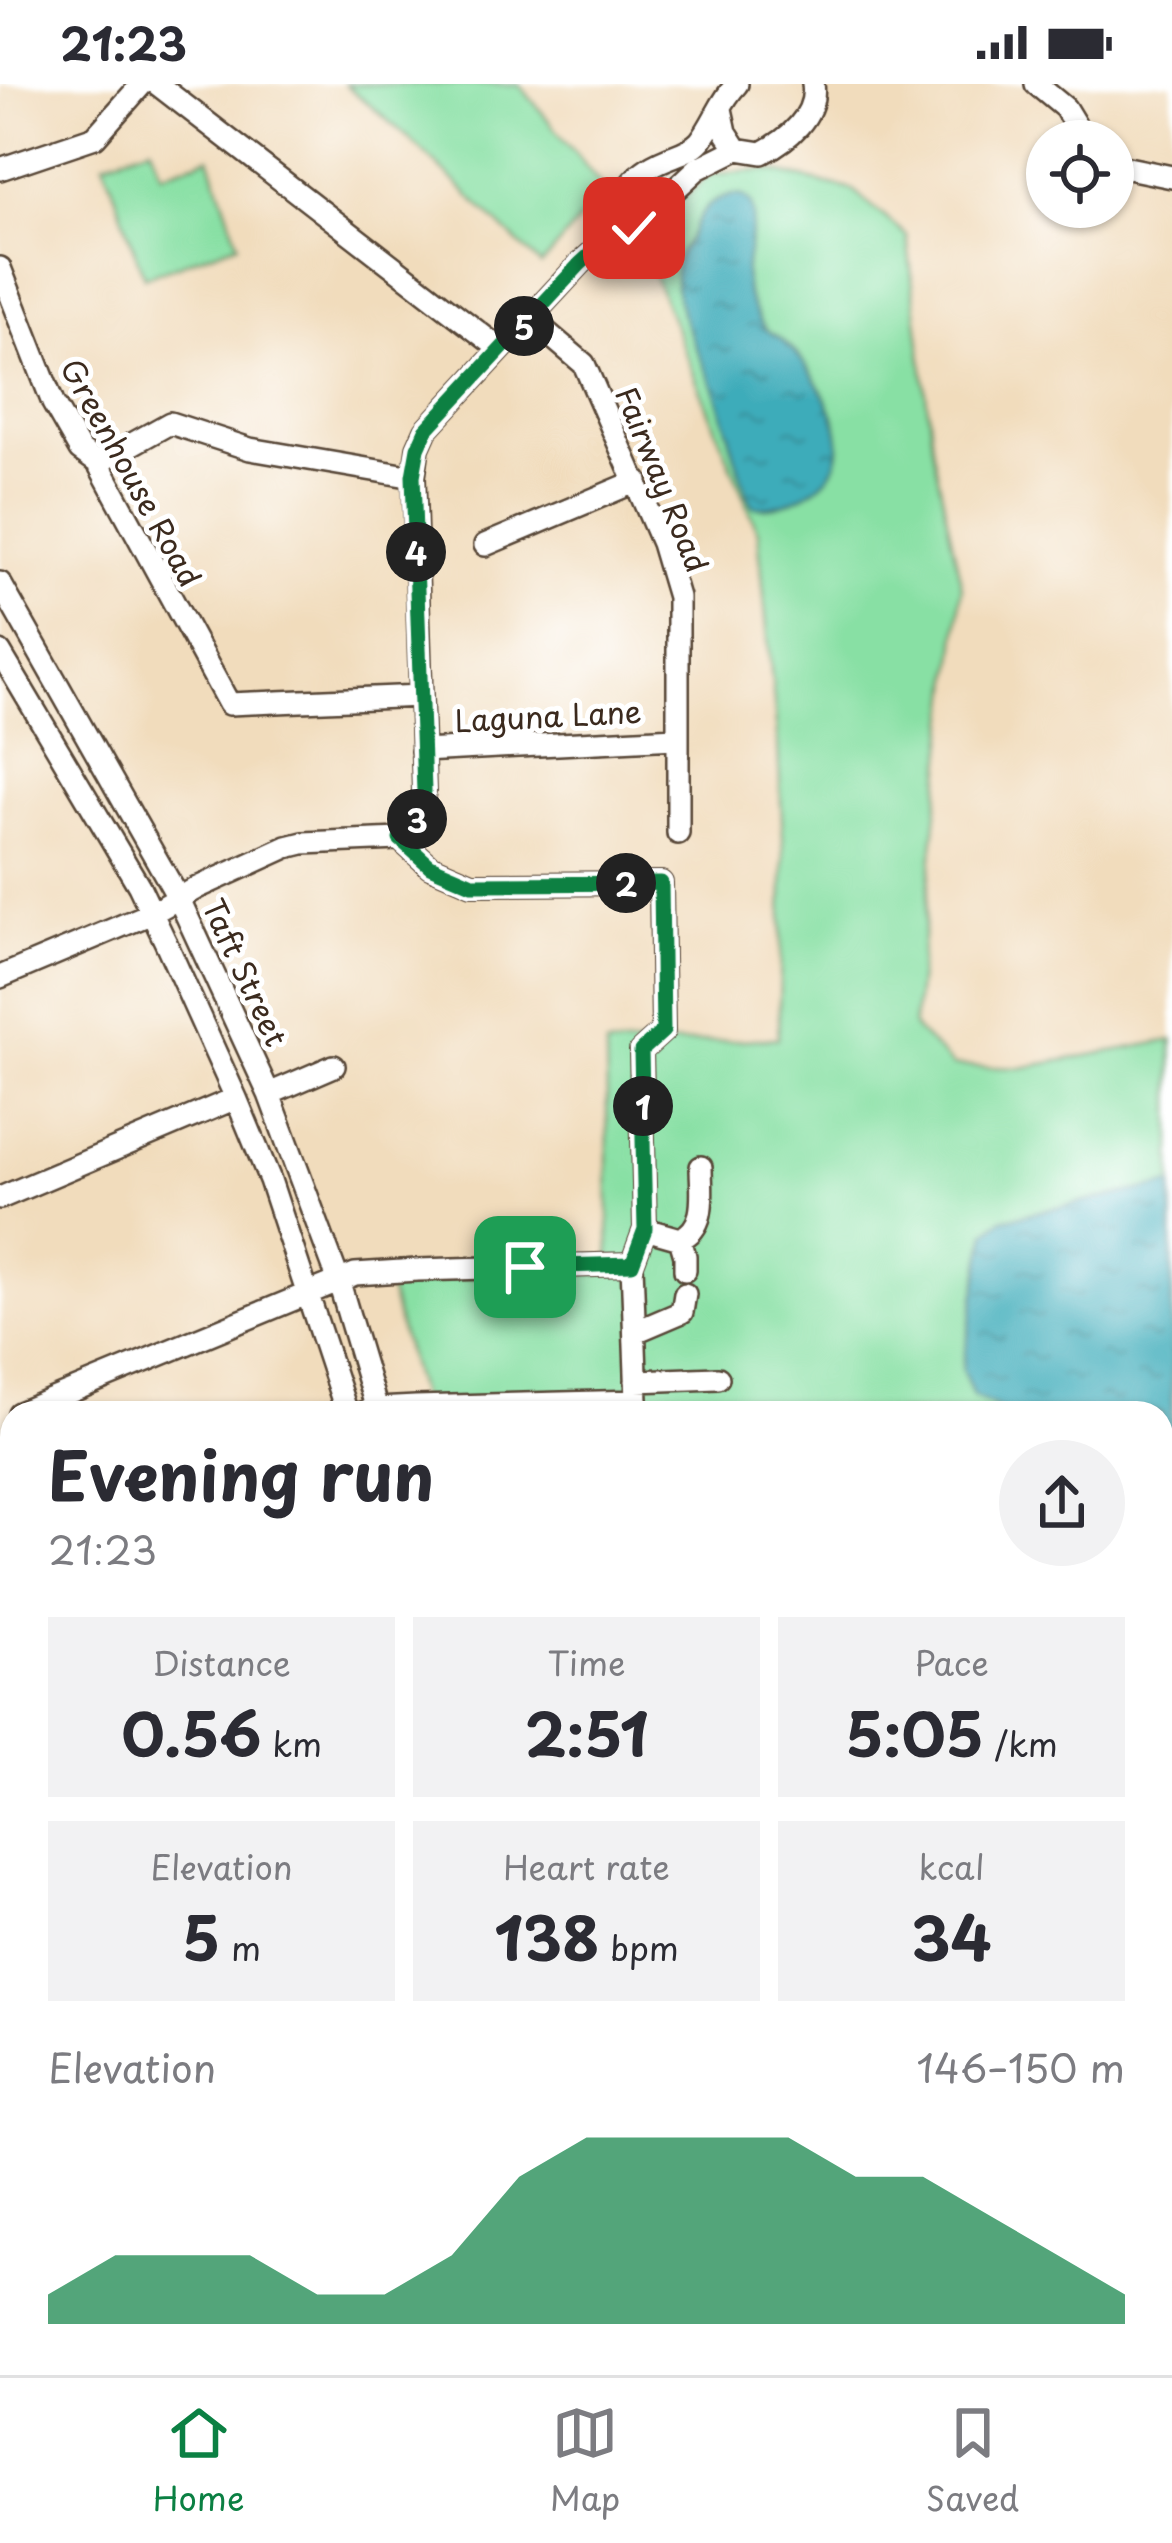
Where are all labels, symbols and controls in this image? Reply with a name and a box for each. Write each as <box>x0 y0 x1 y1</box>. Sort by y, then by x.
text: 21:23 <box>60 8 187 76</box>
map controls <box>1026 120 1134 228</box>
button: locate <box>1026 120 1134 228</box>
pin <box>583 177 685 279</box>
icon: check <box>601 195 667 261</box>
pin: 5 <box>494 296 554 356</box>
text: 5 <box>513 301 535 351</box>
street label: Greenhouse Road <box>51 350 213 594</box>
street label: Fairway Road <box>605 379 721 579</box>
pin: 4 <box>386 522 446 582</box>
text: 4 <box>405 527 427 577</box>
street label: Laguna Lane <box>453 688 643 742</box>
pin: 3 <box>387 789 447 849</box>
text: 3 <box>406 794 428 844</box>
pin: 2 <box>596 853 656 913</box>
text: 2 <box>614 858 638 908</box>
street label: Taft Street <box>192 891 300 1053</box>
pin: 1 <box>613 1076 673 1136</box>
text: 1 <box>635 1081 651 1131</box>
pin <box>474 1216 576 1318</box>
icon: arrive <box>492 1234 558 1300</box>
text: Evening run <box>48 1424 434 1523</box>
button: share <box>999 1440 1125 1566</box>
text: 21:23 <box>48 1519 157 1578</box>
text: Distance <box>152 1637 291 1687</box>
text: Time <box>548 1637 625 1687</box>
text: Pace <box>914 1637 989 1687</box>
text: 0.56 <box>121 1687 262 1777</box>
text: 2:51 <box>524 1687 649 1777</box>
text: 5:05 <box>845 1687 984 1777</box>
text: km <box>262 1718 322 1768</box>
text: /km <box>984 1718 1058 1768</box>
text: Elevation <box>150 1841 293 1891</box>
text: Heart rate <box>503 1841 670 1891</box>
text: kcal <box>919 1841 984 1891</box>
text: 5 <box>182 1891 220 1981</box>
text: 138 <box>494 1891 600 1981</box>
text: 34 <box>911 1891 992 1981</box>
text: m <box>220 1922 261 1972</box>
text: bpm <box>600 1922 679 1972</box>
text: Elevation <box>48 2037 216 2096</box>
text: 146–150 m <box>917 2037 1125 2096</box>
tab: Home <box>153 2400 244 2522</box>
tab: Map <box>550 2400 620 2522</box>
tab: Saved <box>926 2400 1019 2522</box>

